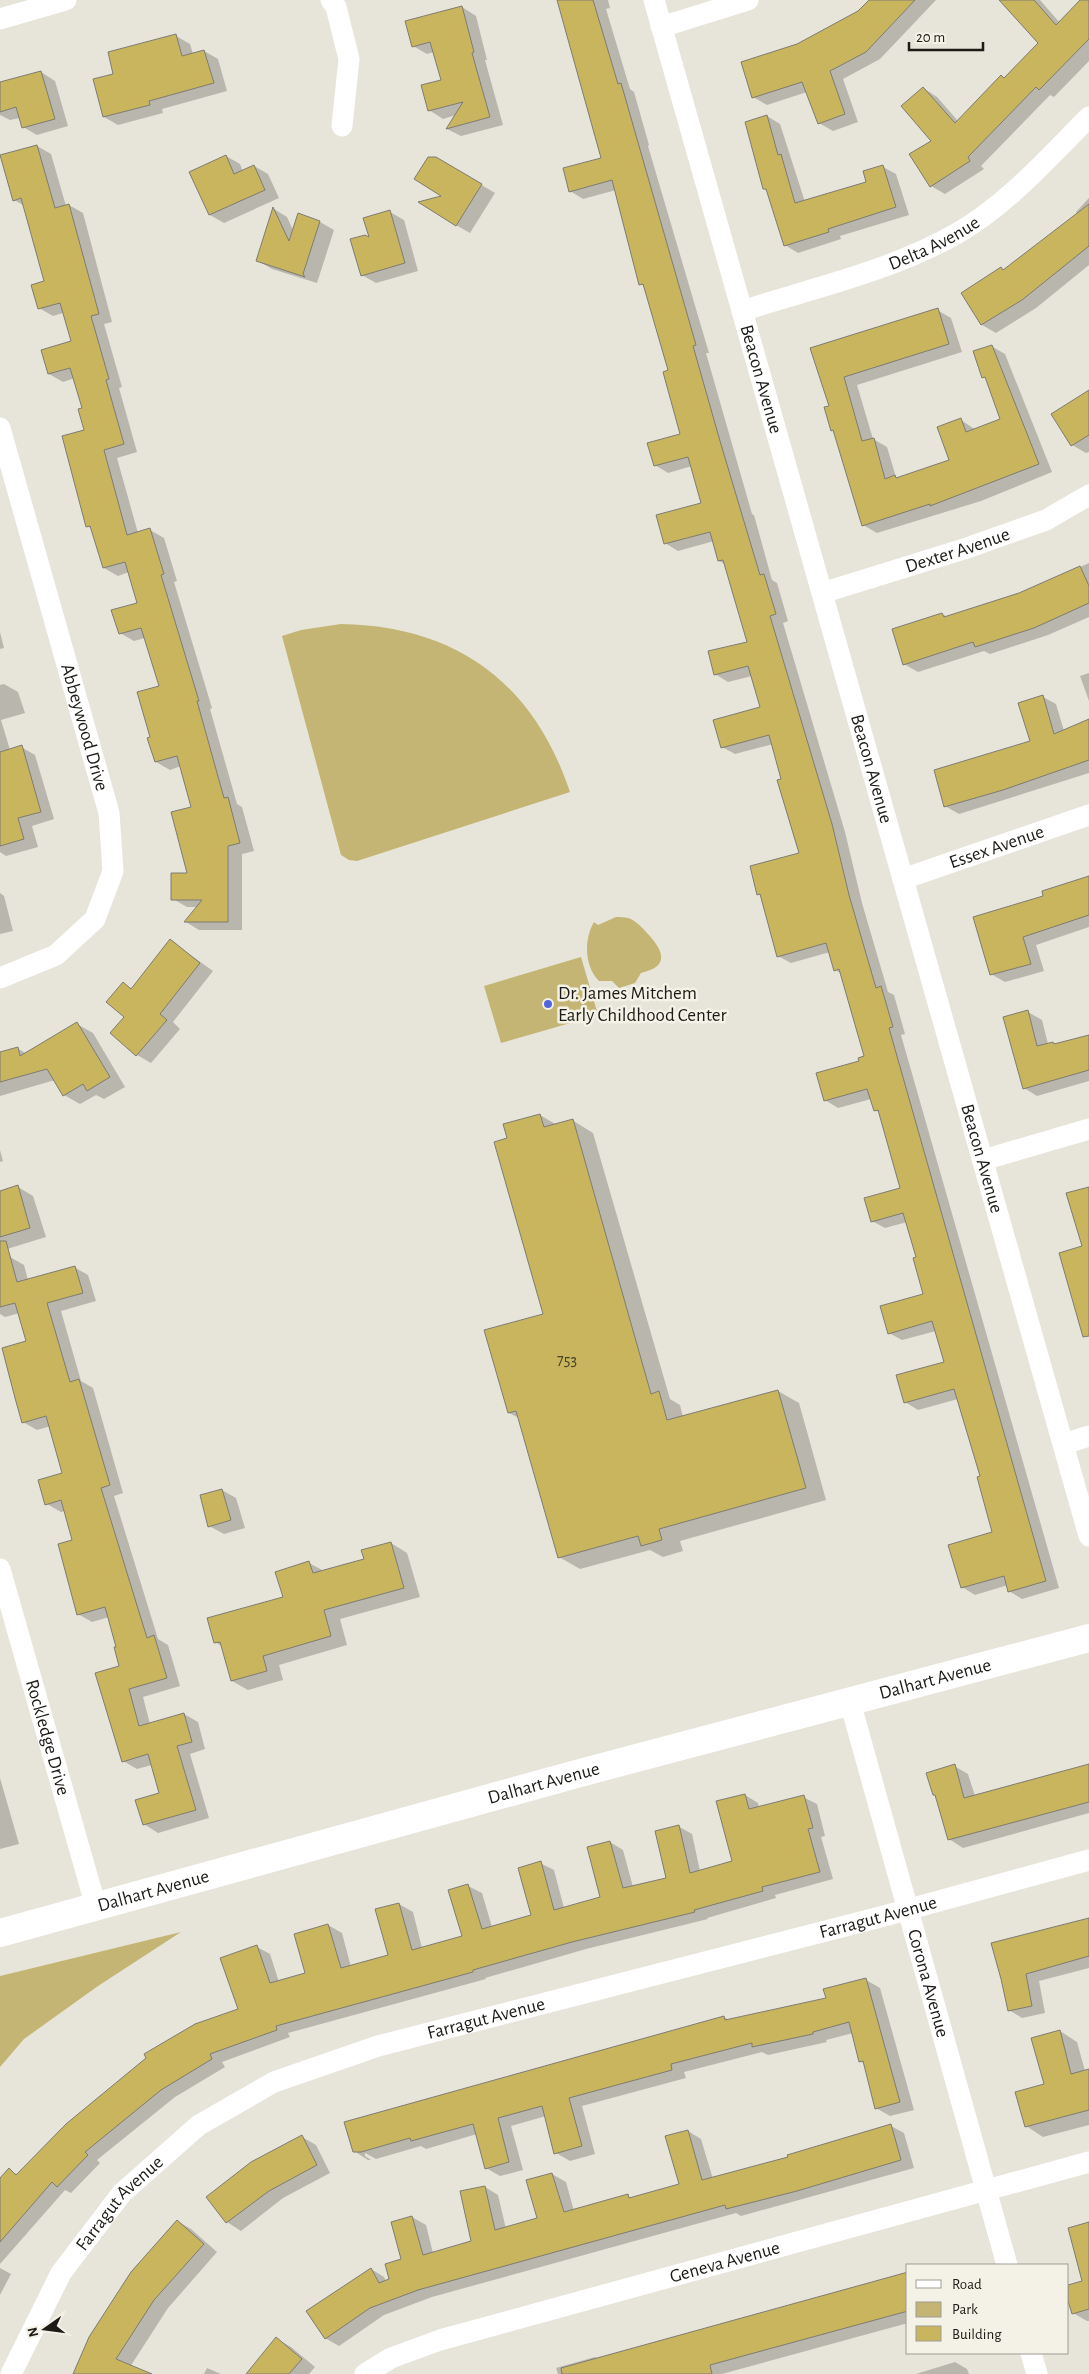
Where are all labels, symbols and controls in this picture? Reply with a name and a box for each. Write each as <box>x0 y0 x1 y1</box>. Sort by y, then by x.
scale bar <box>909 20 983 52</box>
text: 20 m <box>916 30 945 45</box>
street label: Delta Avenue <box>886 212 983 273</box>
street label: Beacon Avenue <box>737 322 786 436</box>
street label: Dexter Avenue <box>903 524 1012 576</box>
street label: Abbeywood Drive <box>58 662 112 793</box>
street label: Beacon Avenue <box>847 712 896 825</box>
street label: Essex Avenue <box>947 822 1046 872</box>
place label: Dr. James Mitchem Early Childhood Center <box>558 984 727 1025</box>
marker: Dr. James Mitchem Early Childhood Center <box>542 998 554 1010</box>
street label: Beacon Avenue <box>958 1102 1007 1215</box>
house number: 753 <box>557 1352 577 1368</box>
street label: Dalhart Avenue <box>877 1655 993 1703</box>
street label: Rockledge Drive <box>22 1677 73 1797</box>
street label: Dalhart Avenue <box>486 1759 602 1807</box>
street label: Dalhart Avenue <box>95 1866 211 1915</box>
street label: Farragut Avenue <box>817 1892 939 1942</box>
street label: Corona Avenue <box>904 1927 953 2039</box>
street label: Farragut Avenue <box>425 1994 547 2042</box>
street label: Farragut Avenue <box>72 2152 167 2254</box>
street label: Geneva Avenue <box>668 2238 782 2286</box>
legend <box>906 2264 1069 2354</box>
text: Road <box>952 2277 982 2292</box>
text: Park <box>952 2302 978 2317</box>
north arrow <box>20 2304 70 2354</box>
text: N <box>25 2325 41 2338</box>
text: Building <box>952 2327 1002 2342</box>

